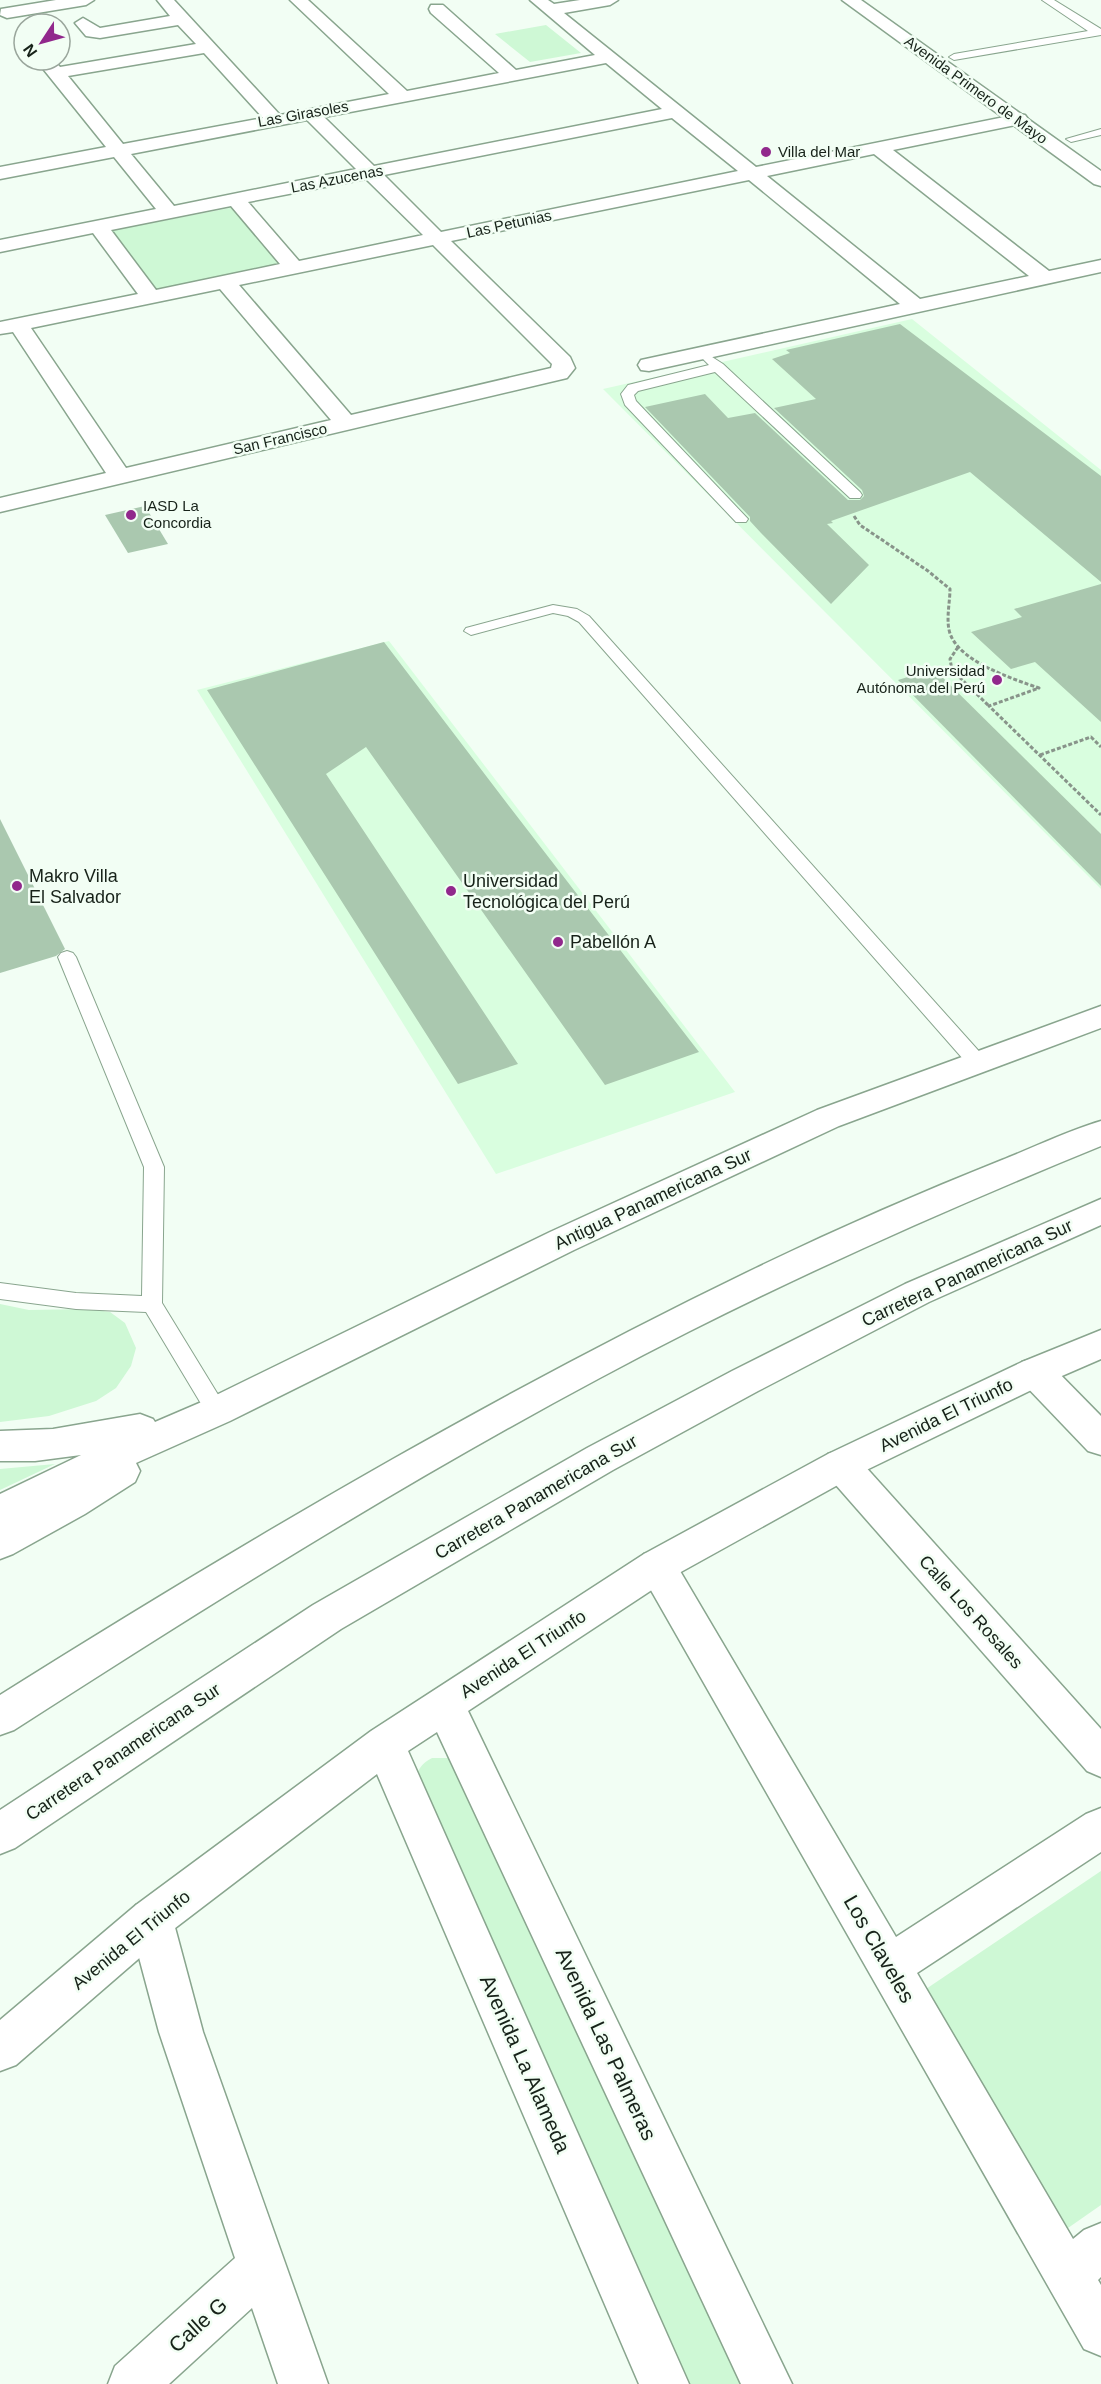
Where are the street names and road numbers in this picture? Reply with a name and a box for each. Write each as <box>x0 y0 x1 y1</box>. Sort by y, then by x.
street label: Avenida Primero de Mayo <box>902 32 1051 147</box>
street label: Las Girasoles <box>256 97 350 130</box>
street label: Las Azucenas <box>289 161 384 196</box>
street label: Las Petunias <box>465 206 553 241</box>
street label: San Francisco <box>231 419 329 458</box>
street label: Antigua Panamericana Sur <box>551 1144 755 1254</box>
street label: Carretera Panamericana Sur <box>858 1215 1076 1331</box>
street label: Avenida El Triunfo <box>876 1374 1016 1456</box>
street label: Carretera Panamericana Sur <box>431 1431 641 1563</box>
street label: Calle Los Rosales <box>915 1551 1027 1673</box>
street label: Avenida El Triunfo <box>456 1606 590 1702</box>
street label: Carretera Panamericana Sur <box>22 1679 224 1825</box>
street label: Avenida El Triunfo <box>68 1886 194 1994</box>
street label: Los Claveles <box>839 1891 919 2007</box>
street label: Avenida Las Palmeras <box>552 1944 661 2144</box>
street label: Avenida La Alameda <box>476 1971 575 2157</box>
street label: Calle G <box>164 2293 231 2357</box>

